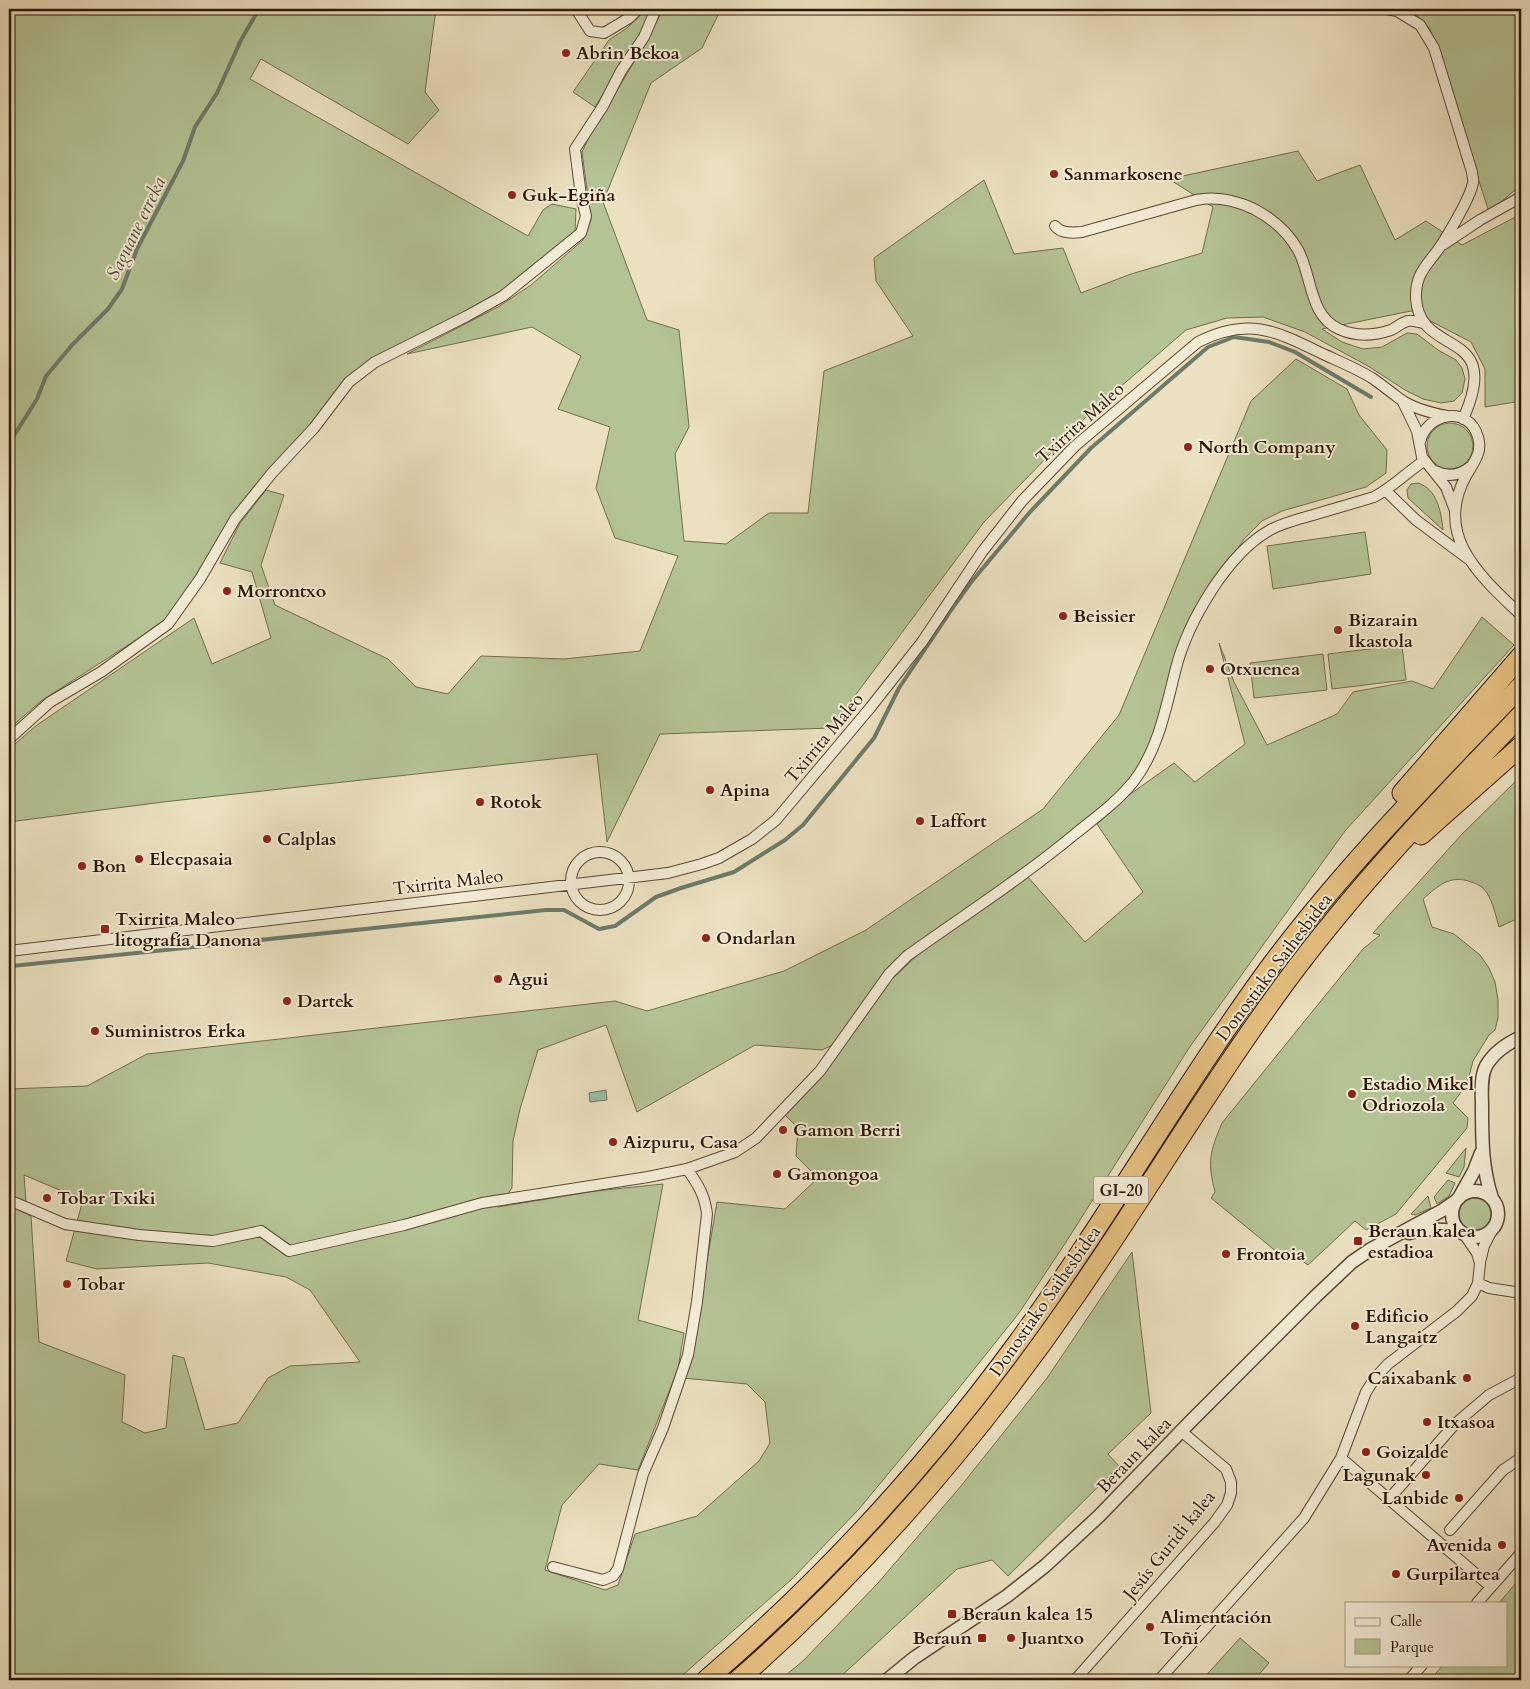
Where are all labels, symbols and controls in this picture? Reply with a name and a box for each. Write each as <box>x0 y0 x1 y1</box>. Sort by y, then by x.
place label: Abrin Bekoa <box>576 41 680 66</box>
marker: Abrin Bekoa <box>560 47 572 59</box>
place label: Sanmarkosene <box>1064 162 1183 187</box>
marker: Sanmarkosene <box>1048 168 1060 180</box>
water label: Saguane erreka <box>100 172 172 284</box>
place label: Guk-Egiña <box>522 183 616 208</box>
marker: Guk-Egiña <box>506 189 518 201</box>
street label: Txirrita Maleo <box>1031 377 1130 470</box>
place label: North Company <box>1198 435 1336 460</box>
marker: North Company <box>1182 441 1194 453</box>
place label: Morrontxo <box>237 579 326 604</box>
marker: Morrontxo <box>221 585 233 597</box>
place label: Beissier <box>1073 604 1136 629</box>
place label: Bizarain Ikastola <box>1348 608 1418 654</box>
marker: Beissier <box>1057 610 1069 622</box>
marker: Bizarain Ikastola <box>1332 624 1344 636</box>
place label: Otxuenea <box>1220 657 1300 682</box>
marker: Otxuenea <box>1204 663 1216 675</box>
street label: Txirrita Maleo <box>779 688 870 789</box>
place label: Apina <box>720 778 770 803</box>
marker: Apina <box>704 784 716 796</box>
place label: Rotok <box>490 790 543 815</box>
marker: Rotok <box>474 796 486 808</box>
place label: Laffort <box>930 809 987 834</box>
marker: Laffort <box>914 815 926 827</box>
place label: Calplas <box>277 827 336 852</box>
marker: Calplas <box>261 833 273 845</box>
place label: Elecpasaia <box>149 847 233 872</box>
marker: Elecpasaia <box>133 853 145 865</box>
place label: Bon <box>92 854 127 879</box>
marker: Bon <box>76 860 88 872</box>
street label: Txirrita Maleo <box>391 863 505 902</box>
street label: Donostiako Saihesbidea <box>1210 888 1338 1046</box>
place label: Txirrita Maleo litografía Danona <box>115 907 261 953</box>
marker: Txirrita Maleo litografía Danona <box>99 923 111 935</box>
place label: Ondarlan <box>716 926 796 951</box>
marker: Ondarlan <box>700 932 712 944</box>
place label: Agui <box>508 967 549 992</box>
marker: Agui <box>492 973 504 985</box>
place label: Dartek <box>297 989 355 1014</box>
marker: Dartek <box>281 995 293 1007</box>
place label: Suministros Erka <box>105 1019 246 1044</box>
marker: Suministros Erka <box>89 1025 101 1037</box>
place label: Estadio Mikel Odriozola <box>1362 1072 1474 1118</box>
marker: Estadio Mikel Odriozola <box>1346 1088 1358 1100</box>
place label: Gamon Berri <box>793 1118 901 1143</box>
marker: Gamon Berri <box>777 1124 789 1136</box>
place label: Aizpuru, Casa <box>623 1130 738 1155</box>
marker: Aizpuru, Casa <box>607 1136 619 1148</box>
place label: Gamongoa <box>787 1162 879 1187</box>
marker: Gamongoa <box>771 1168 783 1180</box>
road number: GI-20 <box>1094 1176 1148 1204</box>
place label: Tobar Txiki <box>57 1186 156 1211</box>
marker: Tobar Txiki <box>41 1192 53 1204</box>
place label: Beraun kalea estadioa <box>1368 1219 1476 1265</box>
street label: Donostiako Saihesbidea <box>984 1221 1107 1382</box>
marker: Beraun kalea estadioa <box>1352 1235 1364 1247</box>
place label: Frontoia <box>1236 1242 1306 1267</box>
marker: Frontoia <box>1220 1248 1232 1260</box>
place label: Tobar <box>77 1272 126 1297</box>
marker: Tobar <box>61 1278 73 1290</box>
place label: Edificio Langaitz <box>1365 1304 1438 1350</box>
marker: Edificio Langaitz <box>1349 1320 1361 1332</box>
place label: Caixabank <box>1368 1366 1458 1391</box>
marker: Caixabank <box>1461 1372 1473 1384</box>
place label: Itxasoa <box>1437 1410 1495 1435</box>
street label: Beraun kalea <box>1091 1411 1177 1499</box>
marker: Itxasoa <box>1421 1416 1433 1428</box>
place label: Goizalde <box>1376 1440 1449 1465</box>
marker: Goizalde <box>1360 1446 1372 1458</box>
place label: Lagunak <box>1343 1463 1417 1488</box>
marker: Lagunak <box>1420 1469 1432 1481</box>
street label: Jesús Guridi kalea <box>1116 1485 1221 1608</box>
place label: Lanbide <box>1382 1486 1449 1511</box>
marker: Lanbide <box>1453 1492 1465 1504</box>
place label: Avenida <box>1427 1533 1492 1558</box>
marker: Avenida <box>1496 1539 1508 1551</box>
place label: Gurpilartea <box>1406 1562 1500 1587</box>
marker: Gurpilartea <box>1390 1568 1402 1580</box>
place label: Beraun kalea 15 <box>962 1602 1093 1627</box>
legend <box>1345 1602 1508 1666</box>
place label: Alimentación Toñi <box>1160 1605 1272 1651</box>
marker: Beraun kalea 15 <box>946 1608 958 1620</box>
text: Calle <box>1390 1611 1423 1631</box>
marker: Alimentación Toñi <box>1144 1621 1156 1633</box>
place label: Beraun <box>913 1626 972 1651</box>
place label: Juantxo <box>1018 1626 1084 1651</box>
marker: Beraun <box>976 1632 988 1644</box>
marker: Juantxo <box>1005 1632 1017 1644</box>
text: Parque <box>1390 1637 1434 1657</box>

